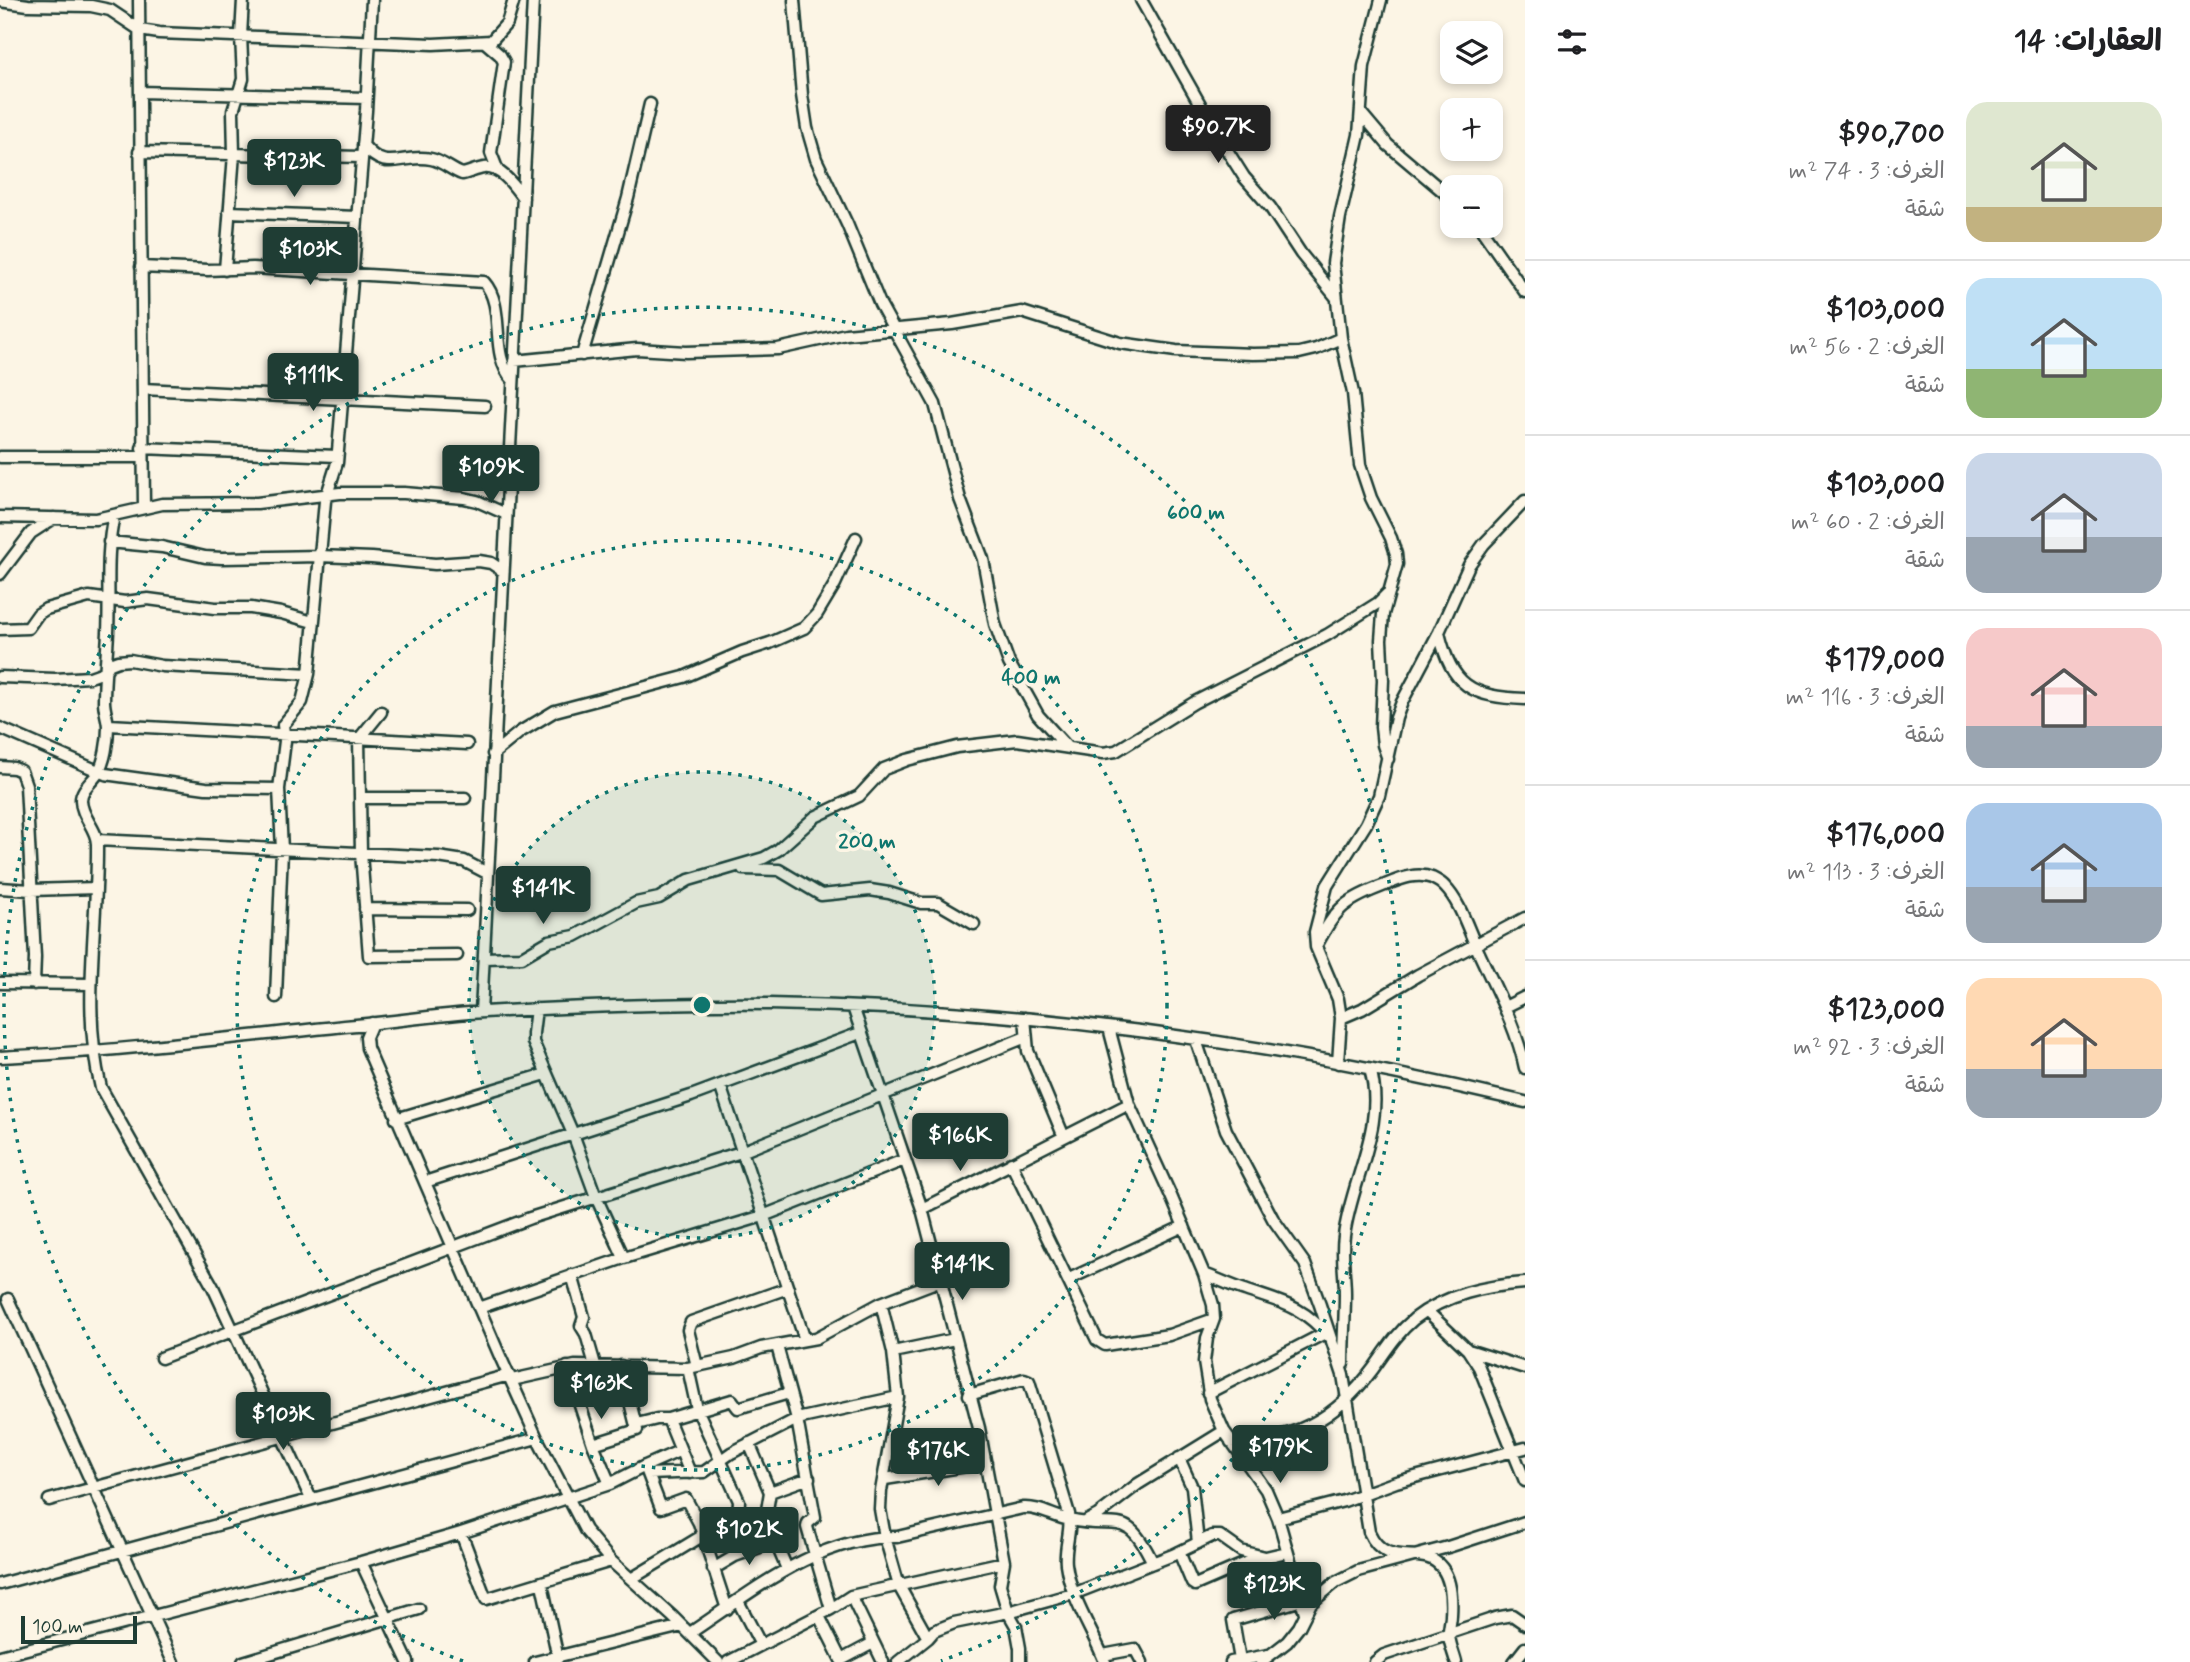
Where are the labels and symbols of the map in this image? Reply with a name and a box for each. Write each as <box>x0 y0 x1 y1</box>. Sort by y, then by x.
pin: $90.7K <box>1161 106 1275 165</box>
pin: $123K <box>245 140 343 199</box>
pin: $103K <box>261 228 359 287</box>
pin: $111K <box>264 354 362 413</box>
pin: $109K <box>442 446 540 505</box>
text: 600 m <box>1167 499 1225 527</box>
text: 400 m <box>1001 664 1061 692</box>
text: 200 m <box>838 828 896 856</box>
pin: $141K <box>494 866 592 926</box>
centre of rings <box>690 993 714 1017</box>
pin: $166K <box>911 1114 1009 1173</box>
pin: $141K <box>913 1242 1011 1302</box>
pin: $163K <box>552 1362 650 1421</box>
pin: $103K <box>234 1392 332 1452</box>
pin: $179K <box>1231 1426 1329 1485</box>
pin: $176K <box>889 1428 987 1488</box>
pin: $102K <box>700 1508 798 1567</box>
pin: $123K <box>1225 1562 1323 1622</box>
scale bar <box>21 1613 136 1645</box>

